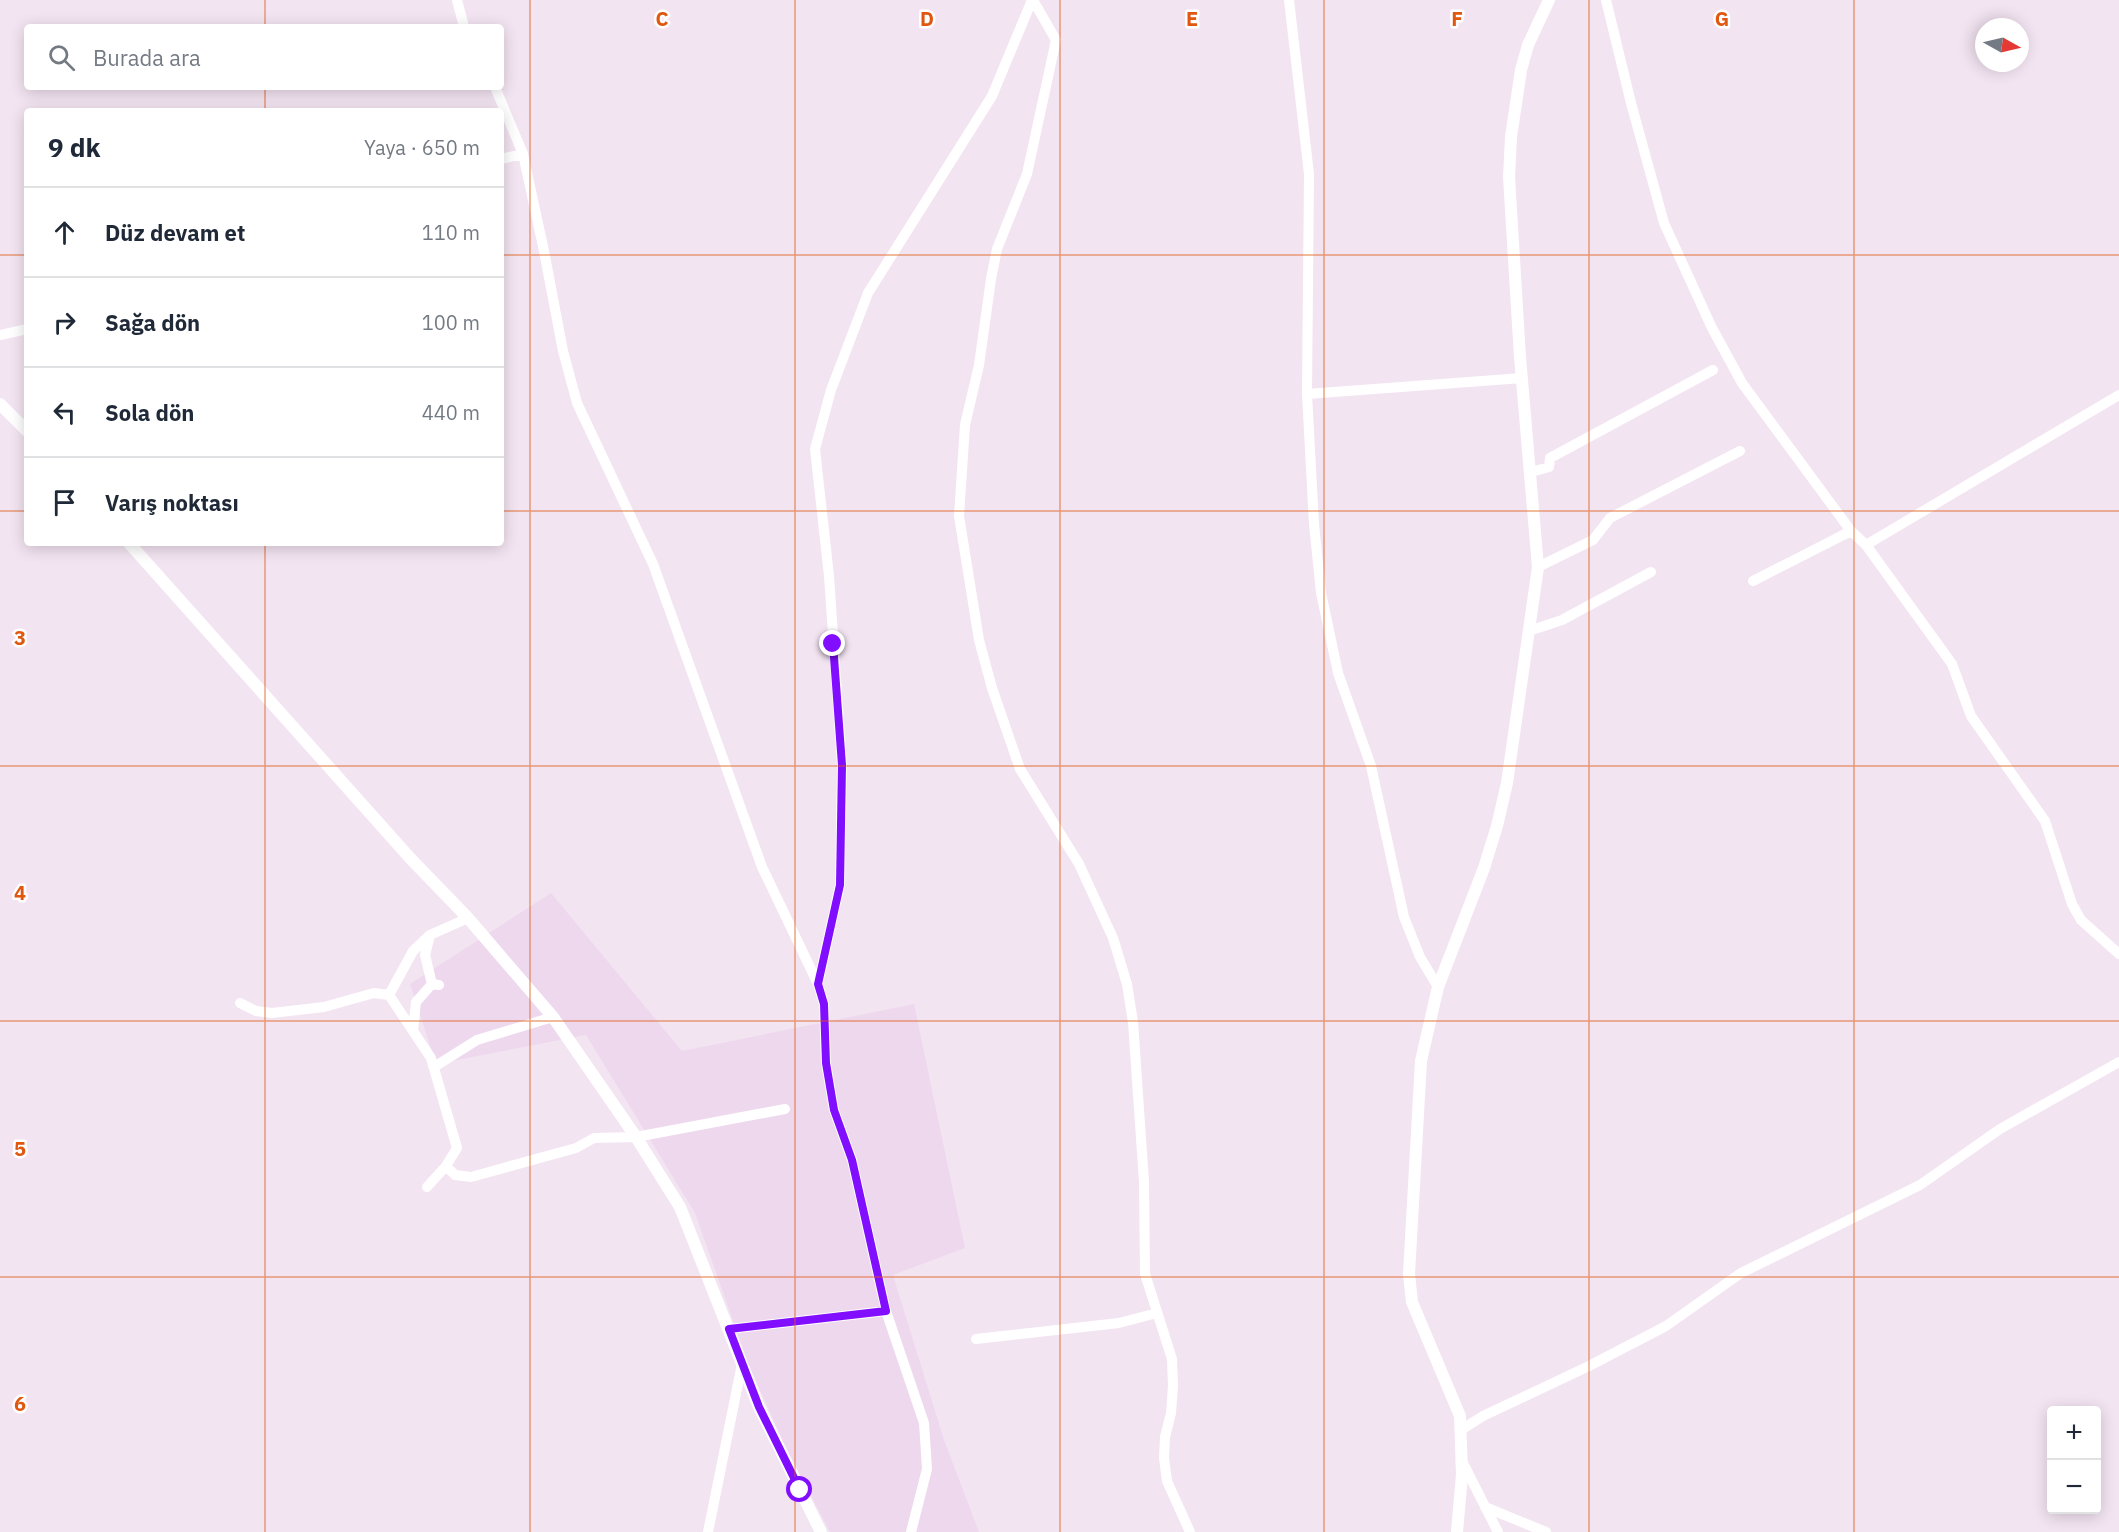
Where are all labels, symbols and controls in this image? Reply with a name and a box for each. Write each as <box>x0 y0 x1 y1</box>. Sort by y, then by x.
text: C <box>655 5 669 32</box>
text: D <box>920 5 934 32</box>
text: E <box>1186 5 1198 32</box>
text: F <box>1451 5 1463 32</box>
text: G <box>1715 5 1729 32</box>
north arrow <box>1975 18 2029 72</box>
search box <box>24 24 504 90</box>
icon: search <box>45 41 78 74</box>
text: Burada ara <box>93 43 201 72</box>
text: 9 dk <box>48 130 101 164</box>
text: Yaya · 650 m <box>364 134 480 161</box>
icon: ahead <box>48 216 81 249</box>
text: Düz devam et <box>105 218 245 247</box>
text: 110 m <box>422 219 480 246</box>
icon: right <box>48 306 81 339</box>
text: Sağa dön <box>105 308 200 337</box>
text: 100 m <box>422 309 480 336</box>
icon: left <box>48 396 81 429</box>
text: Sola dön <box>105 398 194 427</box>
text: 440 m <box>422 399 480 426</box>
icon: arrive <box>48 486 81 519</box>
text: Varış noktası <box>105 488 239 517</box>
text: 3 <box>14 624 26 651</box>
route end <box>819 630 845 656</box>
text: 4 <box>14 879 26 906</box>
text: 5 <box>14 1135 26 1162</box>
text: 6 <box>14 1390 26 1417</box>
map controls <box>2047 1406 2101 1514</box>
button: + <box>2047 1406 2101 1460</box>
button: − <box>2047 1460 2101 1514</box>
route start <box>786 1476 812 1502</box>

